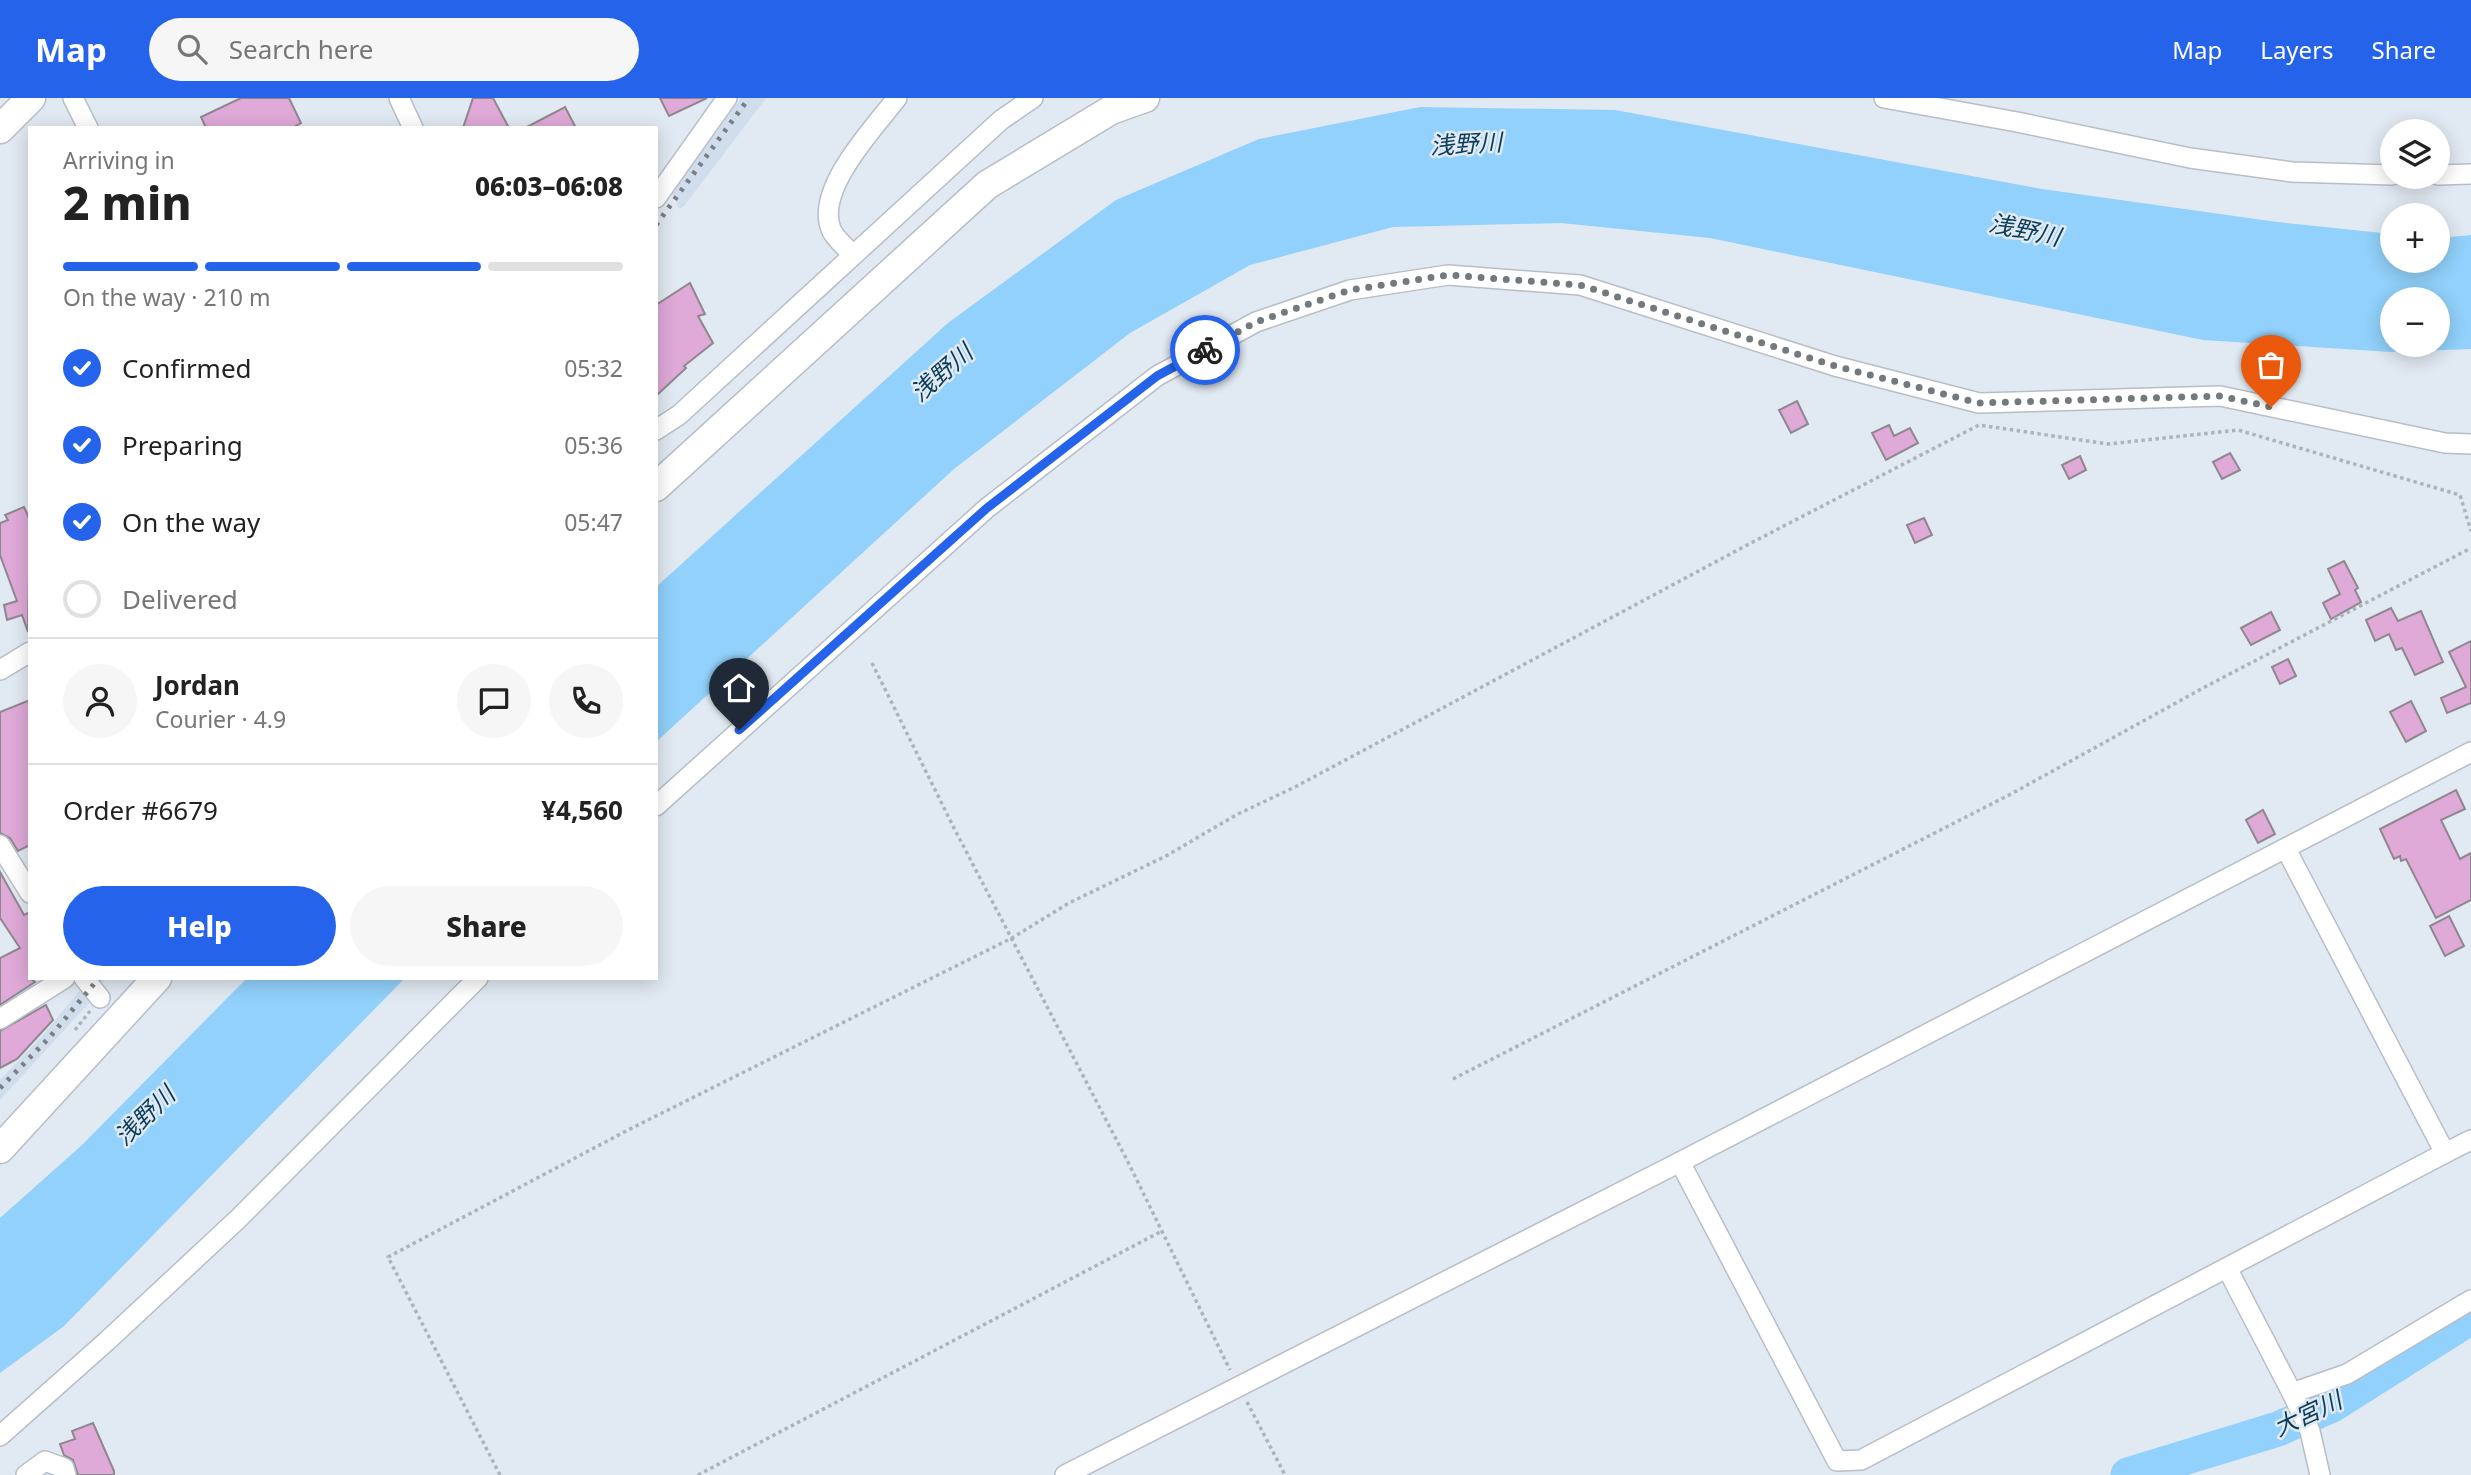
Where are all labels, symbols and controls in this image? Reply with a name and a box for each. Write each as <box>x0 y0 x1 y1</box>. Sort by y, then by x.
search box <box>149 18 639 81</box>
text: Map <box>35 27 107 72</box>
icon: search <box>173 30 211 68</box>
text: Search here <box>229 31 373 67</box>
text: Map <box>2172 33 2222 66</box>
text: Layers <box>2260 33 2334 66</box>
text: Share <box>2372 33 2436 66</box>
map controls <box>2380 119 2450 357</box>
button: layers <box>2380 119 2450 189</box>
water label: 浅野川 <box>1429 124 1506 161</box>
text: Arriving in <box>63 144 175 176</box>
text: 06:03–06:08 <box>475 168 623 204</box>
text: 2 min <box>63 171 192 233</box>
button: + <box>2380 203 2450 273</box>
water label: 浅野川 <box>1986 205 2067 253</box>
text: On the way · 210 m <box>63 281 270 313</box>
button: − <box>2380 287 2450 357</box>
courier <box>1170 315 1240 385</box>
icon: bike <box>1186 331 1224 369</box>
water label: 浅野川 <box>903 334 981 408</box>
pin <box>2241 335 2301 407</box>
icon: bag <box>2252 346 2290 384</box>
icon: check <box>63 349 101 387</box>
text: Confirmed <box>122 350 252 386</box>
text: 05:32 <box>564 352 623 384</box>
icon: check <box>63 426 101 464</box>
text: Preparing <box>122 427 243 463</box>
text: 05:36 <box>564 429 623 461</box>
icon: check <box>63 503 101 541</box>
text: On the way <box>122 504 260 540</box>
text: 05:47 <box>564 506 623 538</box>
text: Delivered <box>122 581 238 617</box>
pin <box>709 658 769 730</box>
button: person <box>63 664 137 738</box>
button: chat <box>457 664 531 738</box>
button: phone <box>549 664 623 738</box>
text: Jordan <box>155 667 240 703</box>
icon: home <box>720 669 758 707</box>
text: Courier · 4.9 <box>155 703 286 735</box>
text: Order #6679 <box>63 792 218 828</box>
text: ¥4,560 <box>541 792 623 828</box>
button: Help <box>63 886 336 966</box>
button: Share <box>350 886 623 966</box>
water label: 浅野川 <box>107 1076 184 1152</box>
water label: 大宮川 <box>2267 1382 2349 1443</box>

